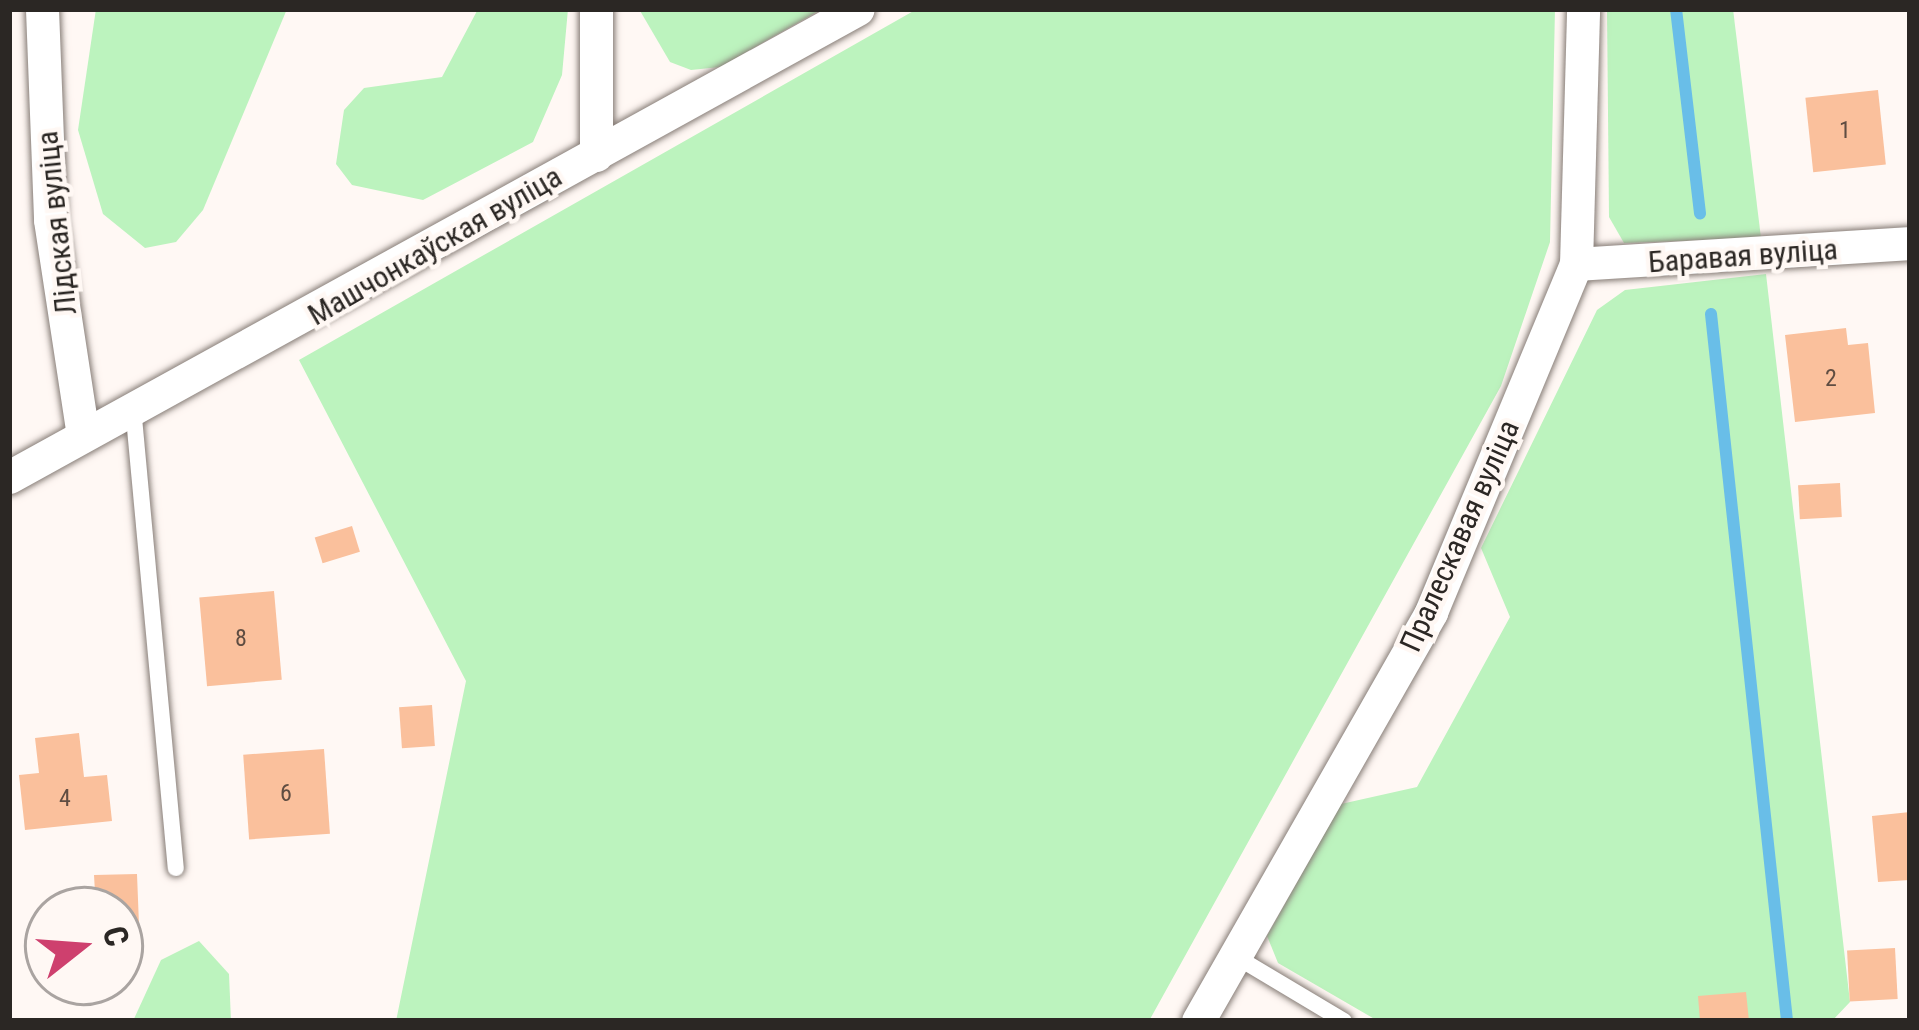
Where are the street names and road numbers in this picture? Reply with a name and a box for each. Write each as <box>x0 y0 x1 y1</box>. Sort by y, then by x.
street label: Лідская вуліца <box>29 129 85 317</box>
street label: Машчонкаўская вуліца <box>302 159 568 333</box>
street label: Баравая вуліца <box>1647 231 1839 281</box>
street label: Пралескавая вуліца <box>1393 415 1527 657</box>

